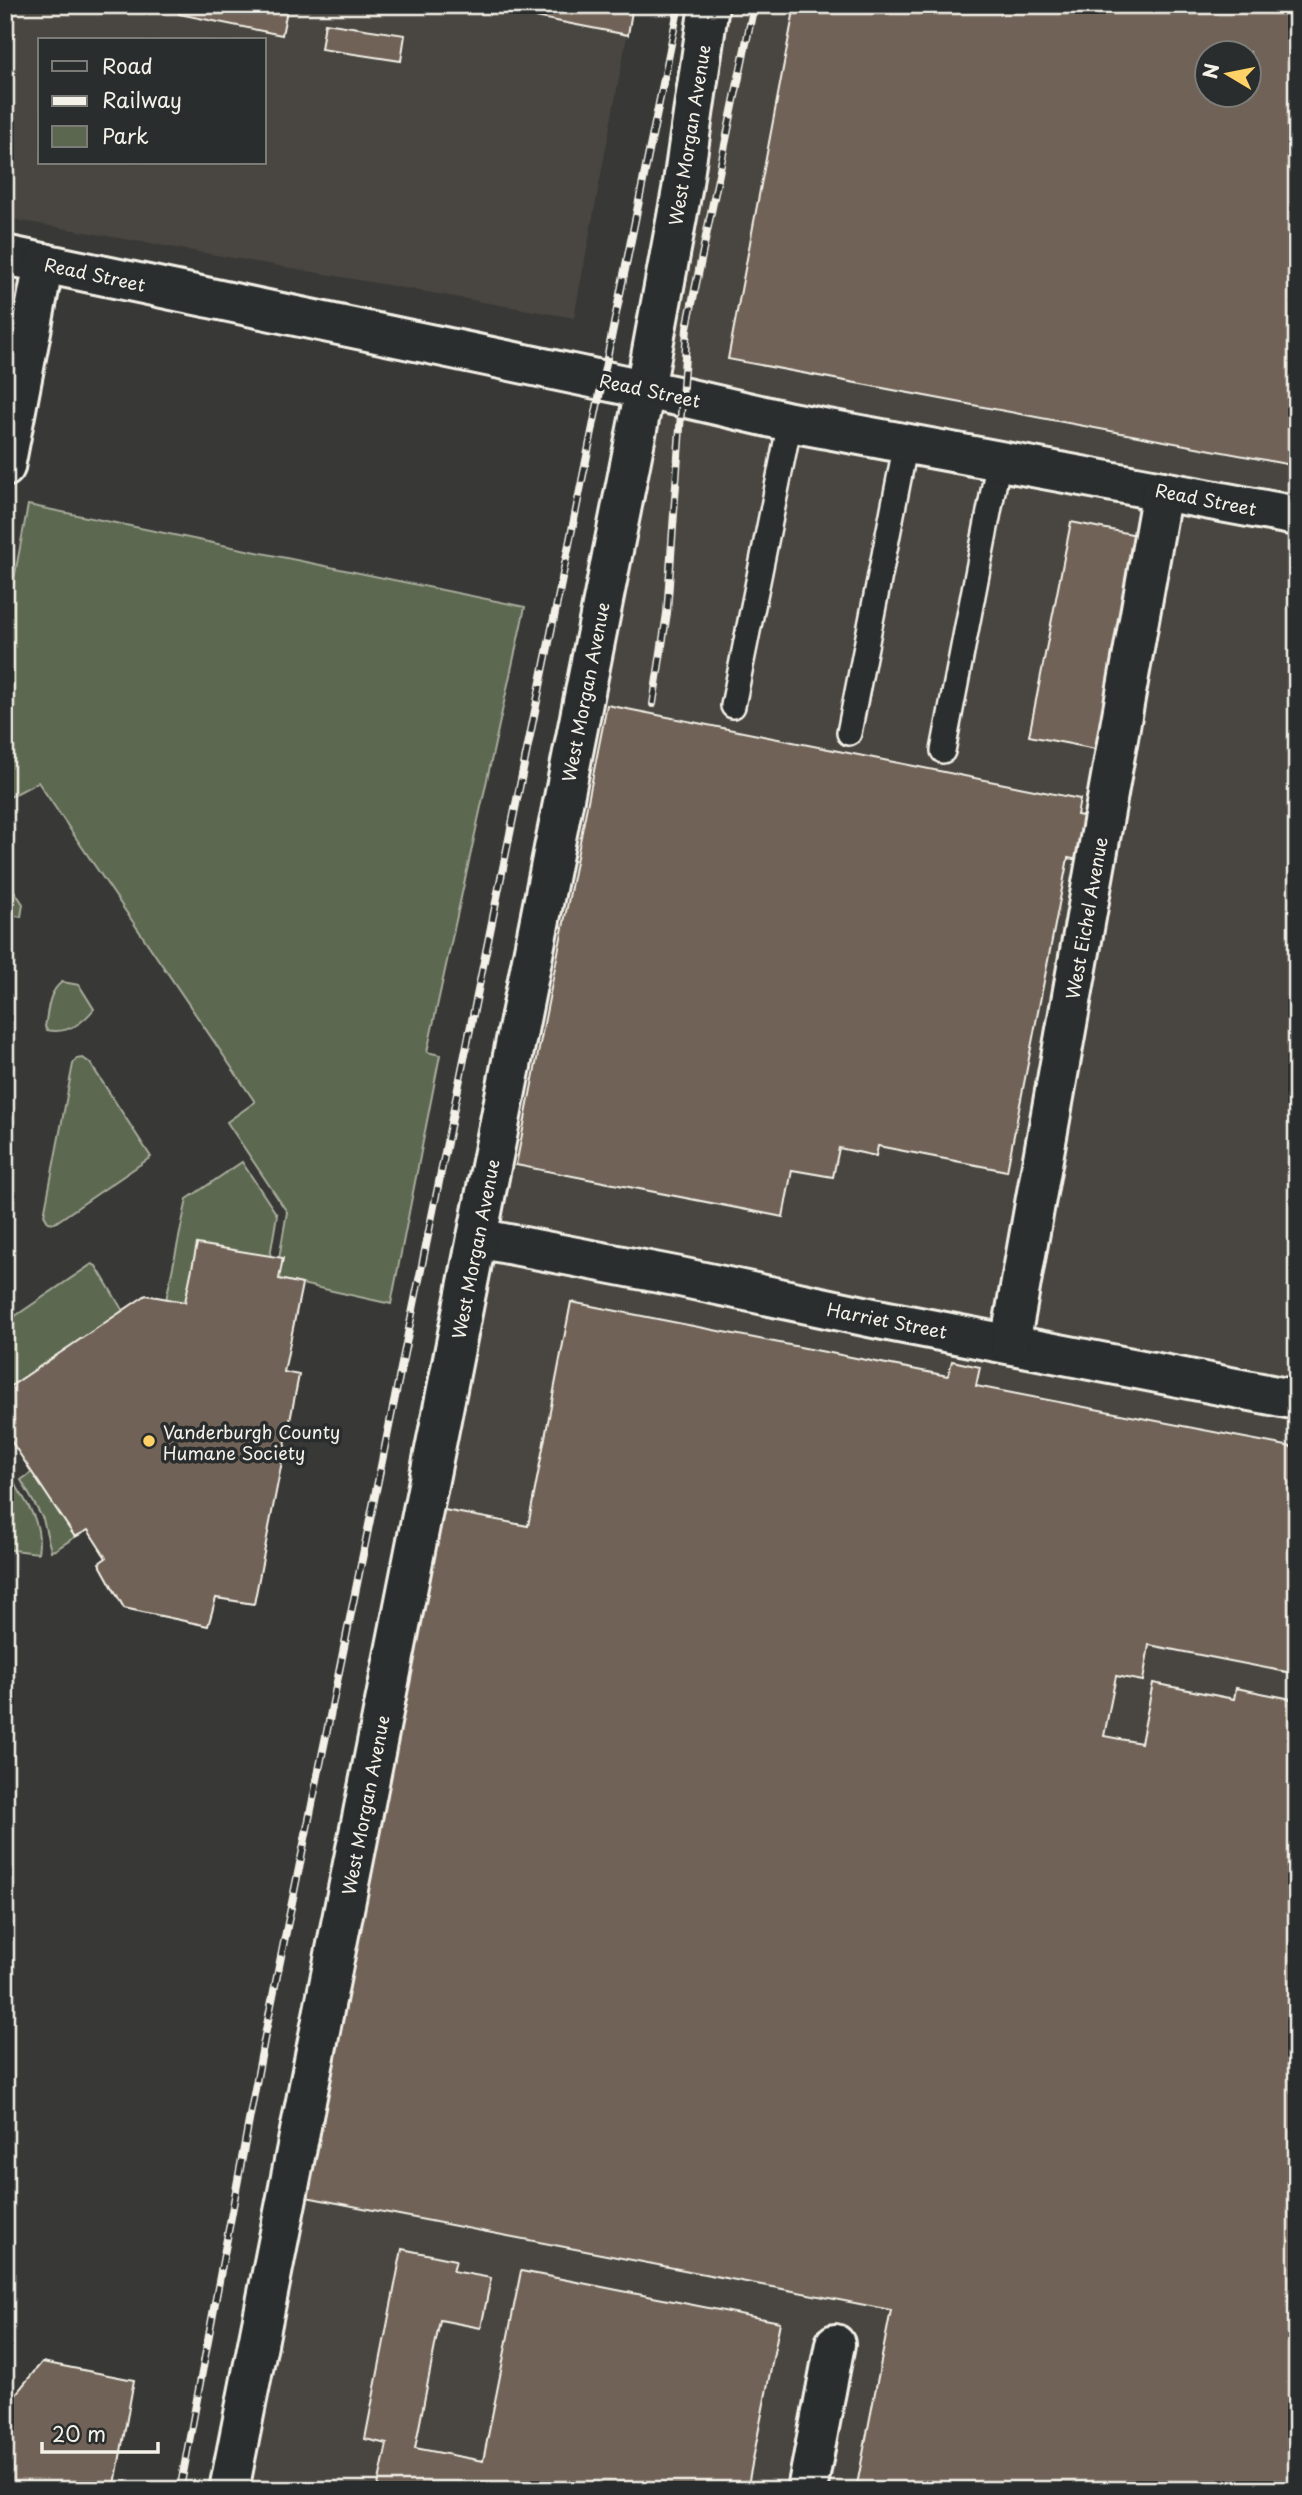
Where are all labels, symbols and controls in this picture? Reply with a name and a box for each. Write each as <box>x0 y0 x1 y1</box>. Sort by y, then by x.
legend <box>38 38 266 164</box>
north arrow <box>1194 38 1264 108</box>
street label: West Morgan Avenue <box>661 43 717 227</box>
text: Road <box>102 49 153 81</box>
text: N <box>1195 61 1225 81</box>
text: Railway <box>102 83 182 115</box>
text: Park <box>102 119 149 151</box>
street label: Read Street <box>42 250 148 298</box>
street label: Read Street <box>597 366 703 414</box>
street label: Read Street <box>1153 476 1259 522</box>
street label: West Morgan Avenue <box>554 600 616 784</box>
street label: West Eichel Avenue <box>1058 835 1114 1001</box>
street label: West Morgan Avenue <box>444 1157 506 1341</box>
street label: Harriet Street <box>825 1295 949 1345</box>
place label: Vanderburgh County Humane Society <box>163 1418 340 1466</box>
marker: Vanderburgh County Humane Society <box>141 1433 157 1449</box>
street label: West Morgan Avenue <box>334 1713 396 1897</box>
scale bar <box>42 2411 158 2455</box>
text: 20 m <box>52 2417 106 2449</box>

